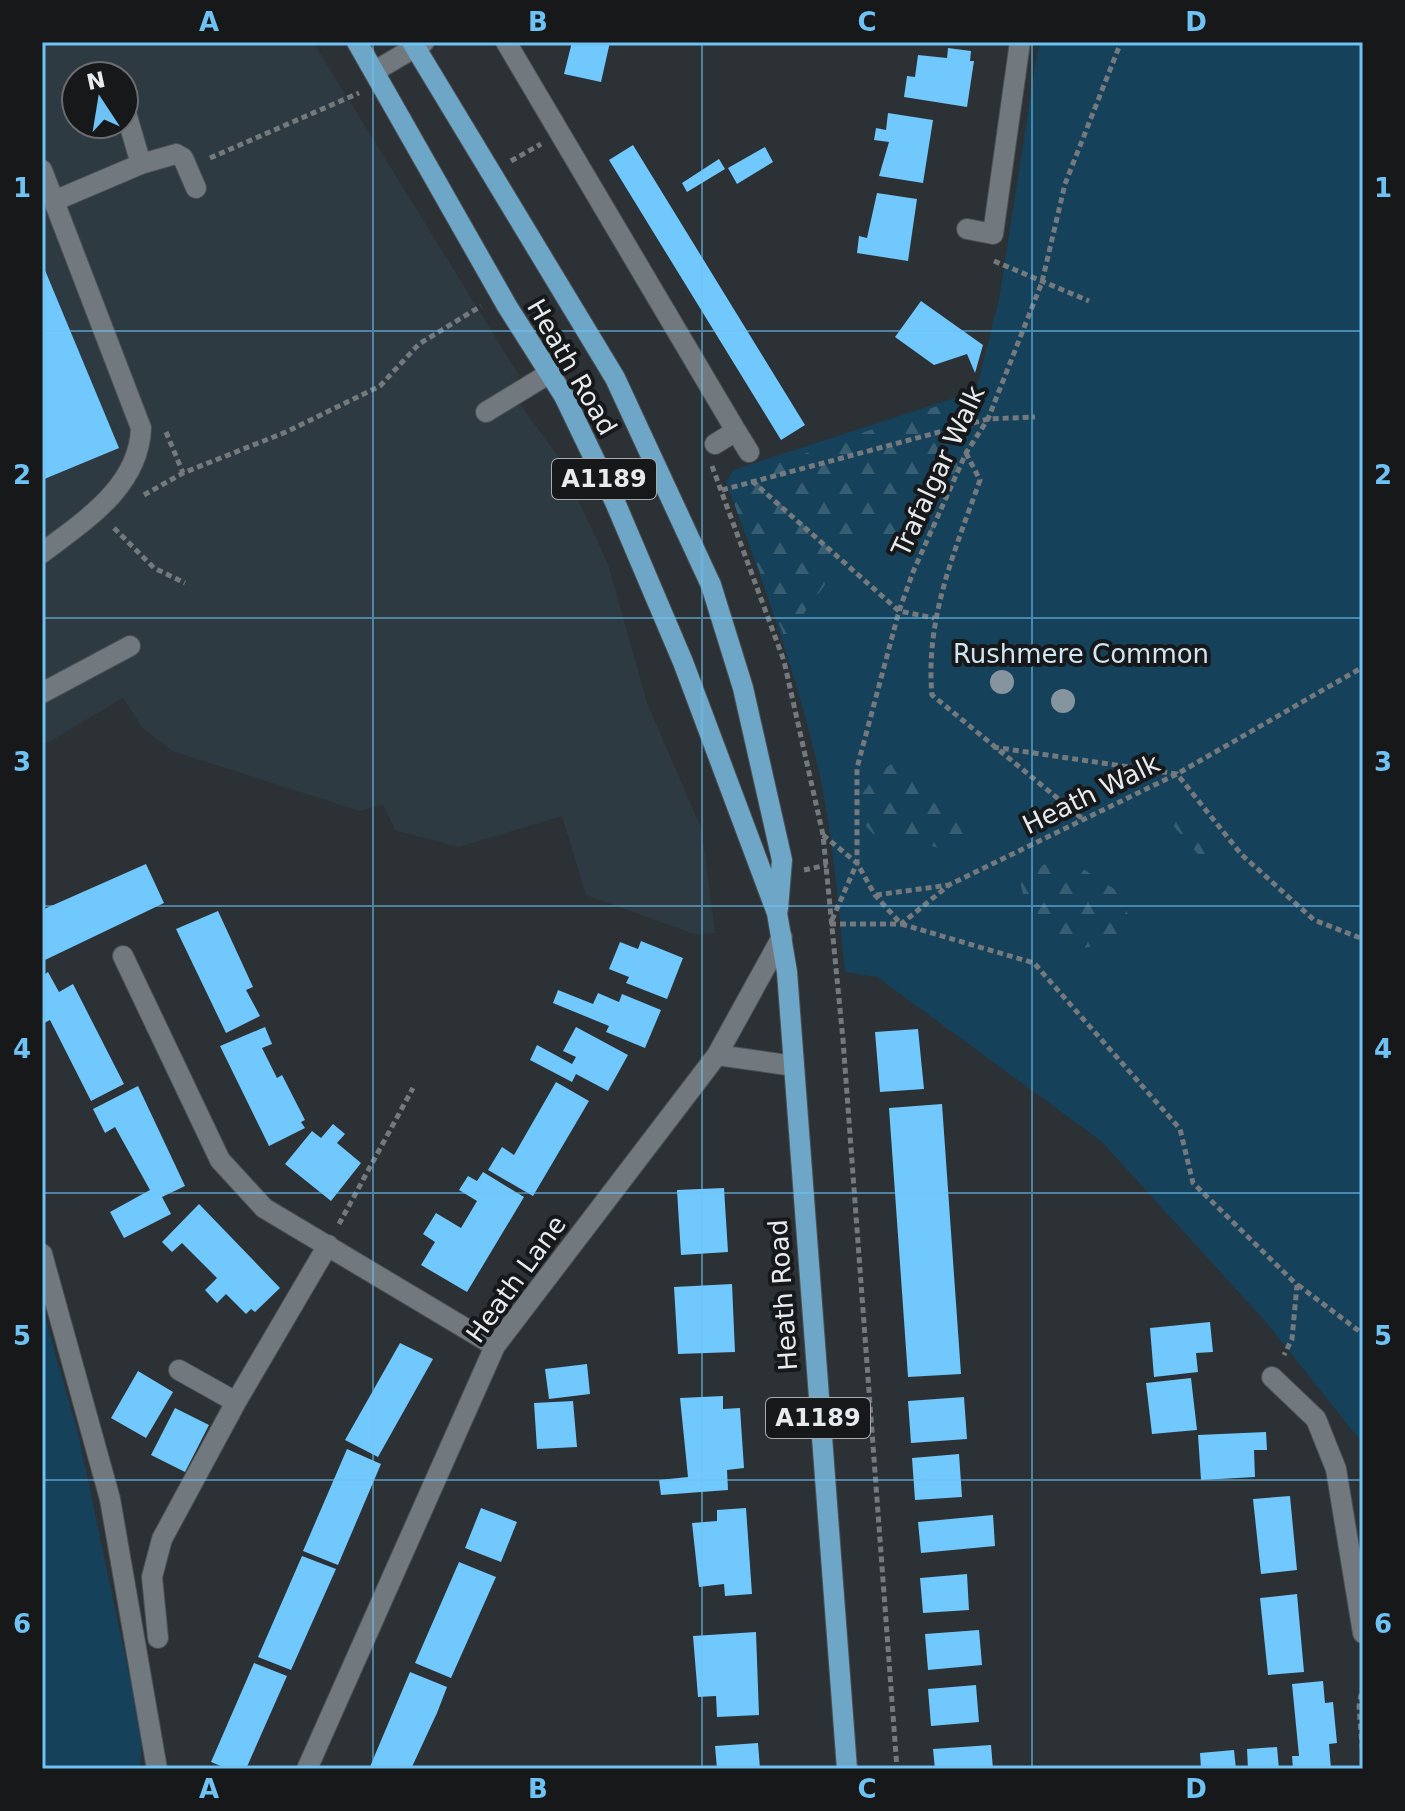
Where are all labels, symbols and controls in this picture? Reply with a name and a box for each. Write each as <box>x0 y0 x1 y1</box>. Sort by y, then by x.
text: A <box>199 7 219 37</box>
text: B <box>528 7 548 37</box>
text: C <box>857 7 877 37</box>
text: D <box>1185 7 1207 37</box>
north arrow <box>60 60 140 140</box>
text: N <box>84 67 108 95</box>
text: 1 <box>13 173 31 203</box>
text: 1 <box>1374 173 1392 203</box>
street label: Heath Road <box>521 294 623 440</box>
street label: Trafalgar Walk <box>885 381 991 562</box>
road number: A1189 <box>552 459 656 499</box>
text: 2 <box>13 460 31 490</box>
text: 2 <box>1374 460 1392 490</box>
park label: Rushmere Common <box>953 639 1209 669</box>
text: 3 <box>13 747 31 777</box>
text: 3 <box>1374 747 1392 777</box>
street label: Heath Walk <box>1018 748 1164 840</box>
text: 4 <box>13 1034 31 1064</box>
text: 4 <box>1374 1034 1392 1064</box>
street label: Heath Lane <box>460 1210 572 1348</box>
street label: Heath Road <box>763 1218 803 1372</box>
text: 5 <box>13 1321 31 1351</box>
text: 5 <box>1374 1321 1392 1351</box>
road number: A1189 <box>766 1398 870 1438</box>
text: 6 <box>13 1609 31 1639</box>
text: 6 <box>1374 1609 1392 1639</box>
text: A <box>199 1774 219 1804</box>
text: B <box>528 1774 548 1804</box>
text: C <box>857 1774 877 1804</box>
text: D <box>1185 1774 1207 1804</box>

